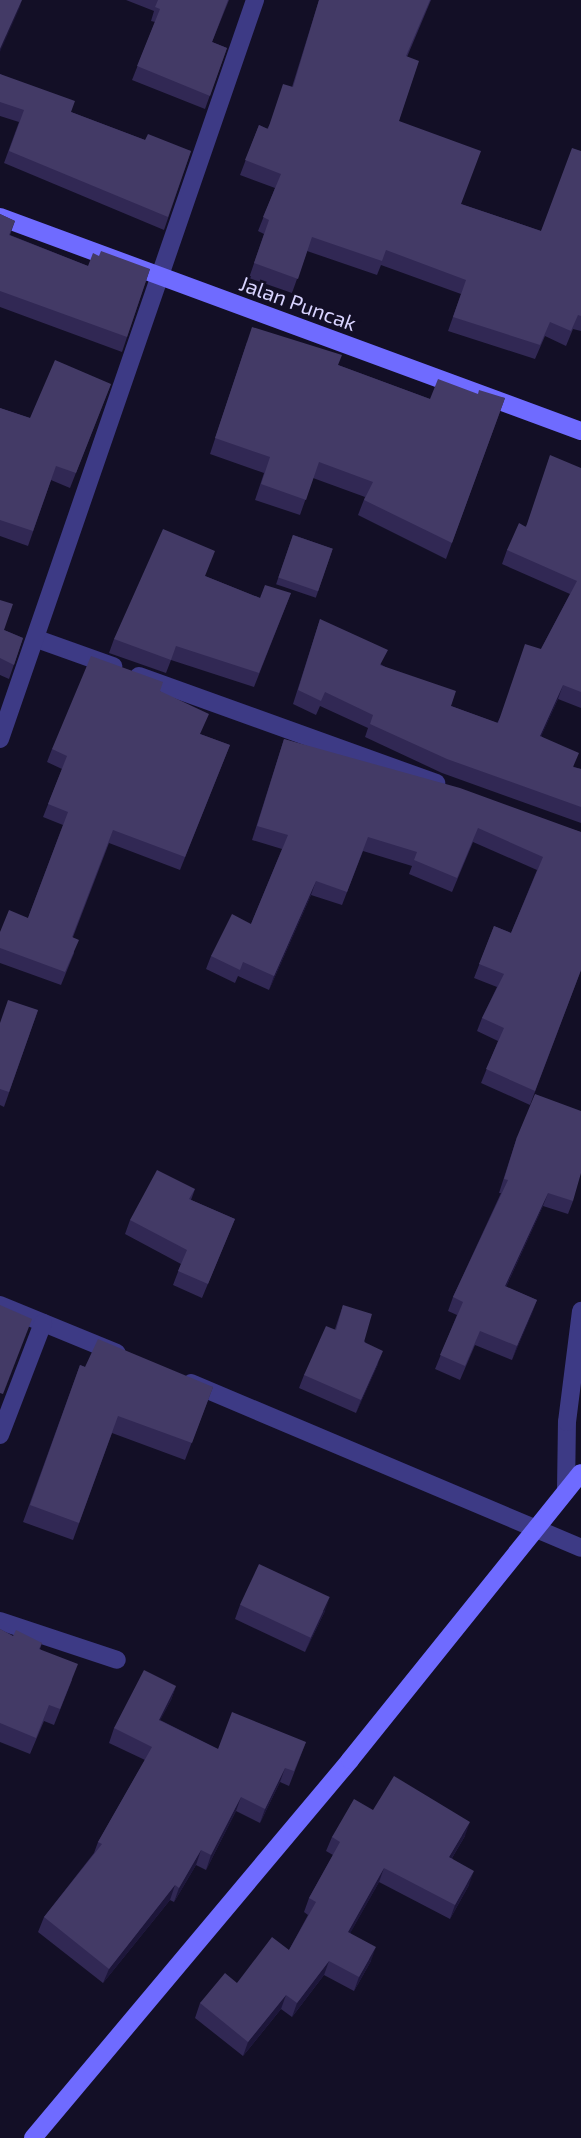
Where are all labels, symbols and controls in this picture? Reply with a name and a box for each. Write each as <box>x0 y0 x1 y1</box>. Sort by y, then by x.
street label: Jalan Puncak <box>236 270 360 336</box>

